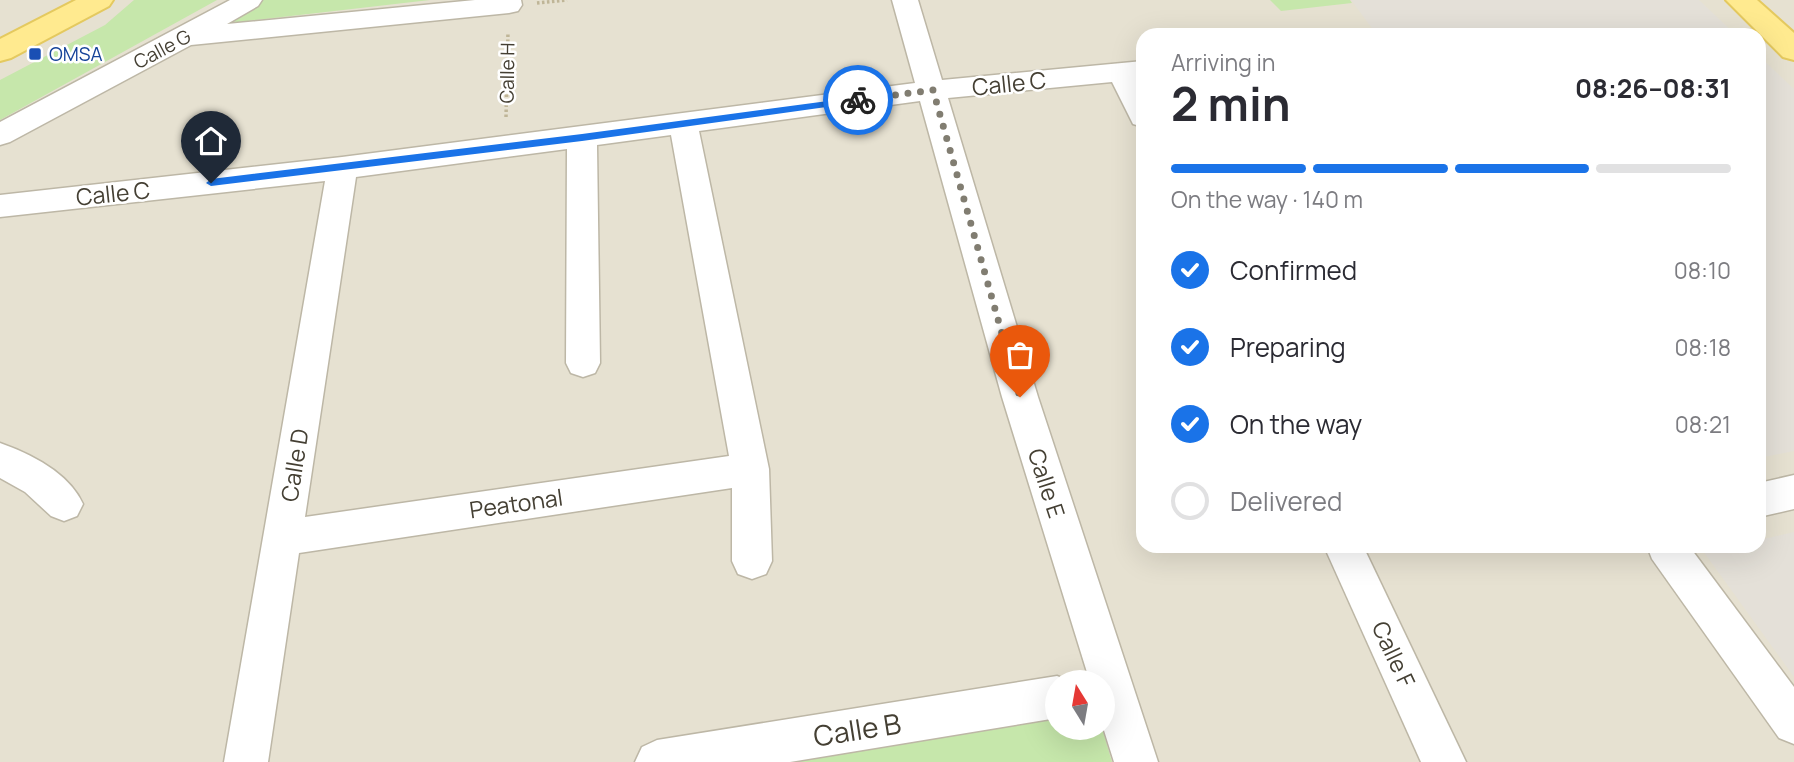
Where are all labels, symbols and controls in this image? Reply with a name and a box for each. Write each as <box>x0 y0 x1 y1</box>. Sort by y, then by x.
street label: Calle G <box>129 23 195 75</box>
place label: OMSA <box>49 41 102 67</box>
street label: Calle H <box>493 42 521 104</box>
marker: OMSA <box>27 46 43 62</box>
text: Arriving in <box>1171 46 1276 78</box>
street label: Calle C <box>970 63 1048 103</box>
courier <box>823 65 893 135</box>
text: 08:26–08:31 <box>1575 70 1731 106</box>
text: 2 min <box>1171 72 1291 135</box>
icon: bike <box>839 81 877 119</box>
pin <box>181 111 241 183</box>
icon: home <box>192 122 230 160</box>
street label: Calle C <box>74 173 152 213</box>
text: On the way · 140 m <box>1171 183 1363 215</box>
icon: check <box>1171 251 1209 289</box>
text: Confirmed <box>1230 252 1357 288</box>
text: 08:10 <box>1674 254 1731 286</box>
pin <box>990 325 1050 397</box>
icon: check <box>1171 328 1209 366</box>
text: Preparing <box>1230 329 1346 365</box>
text: 08:18 <box>1674 331 1731 363</box>
icon: bag <box>1001 336 1039 374</box>
icon: check <box>1171 405 1209 443</box>
text: On the way <box>1230 406 1362 442</box>
text: 08:21 <box>1675 408 1731 440</box>
street label: Calle D <box>272 426 316 504</box>
street label: Calle E <box>1021 444 1073 522</box>
street label: Peatonal <box>467 481 565 525</box>
text: Delivered <box>1230 483 1342 519</box>
street label: Calle F <box>1365 616 1423 693</box>
north arrow <box>1045 670 1115 740</box>
map controls <box>1045 670 1115 740</box>
street label: Calle B <box>811 703 903 755</box>

